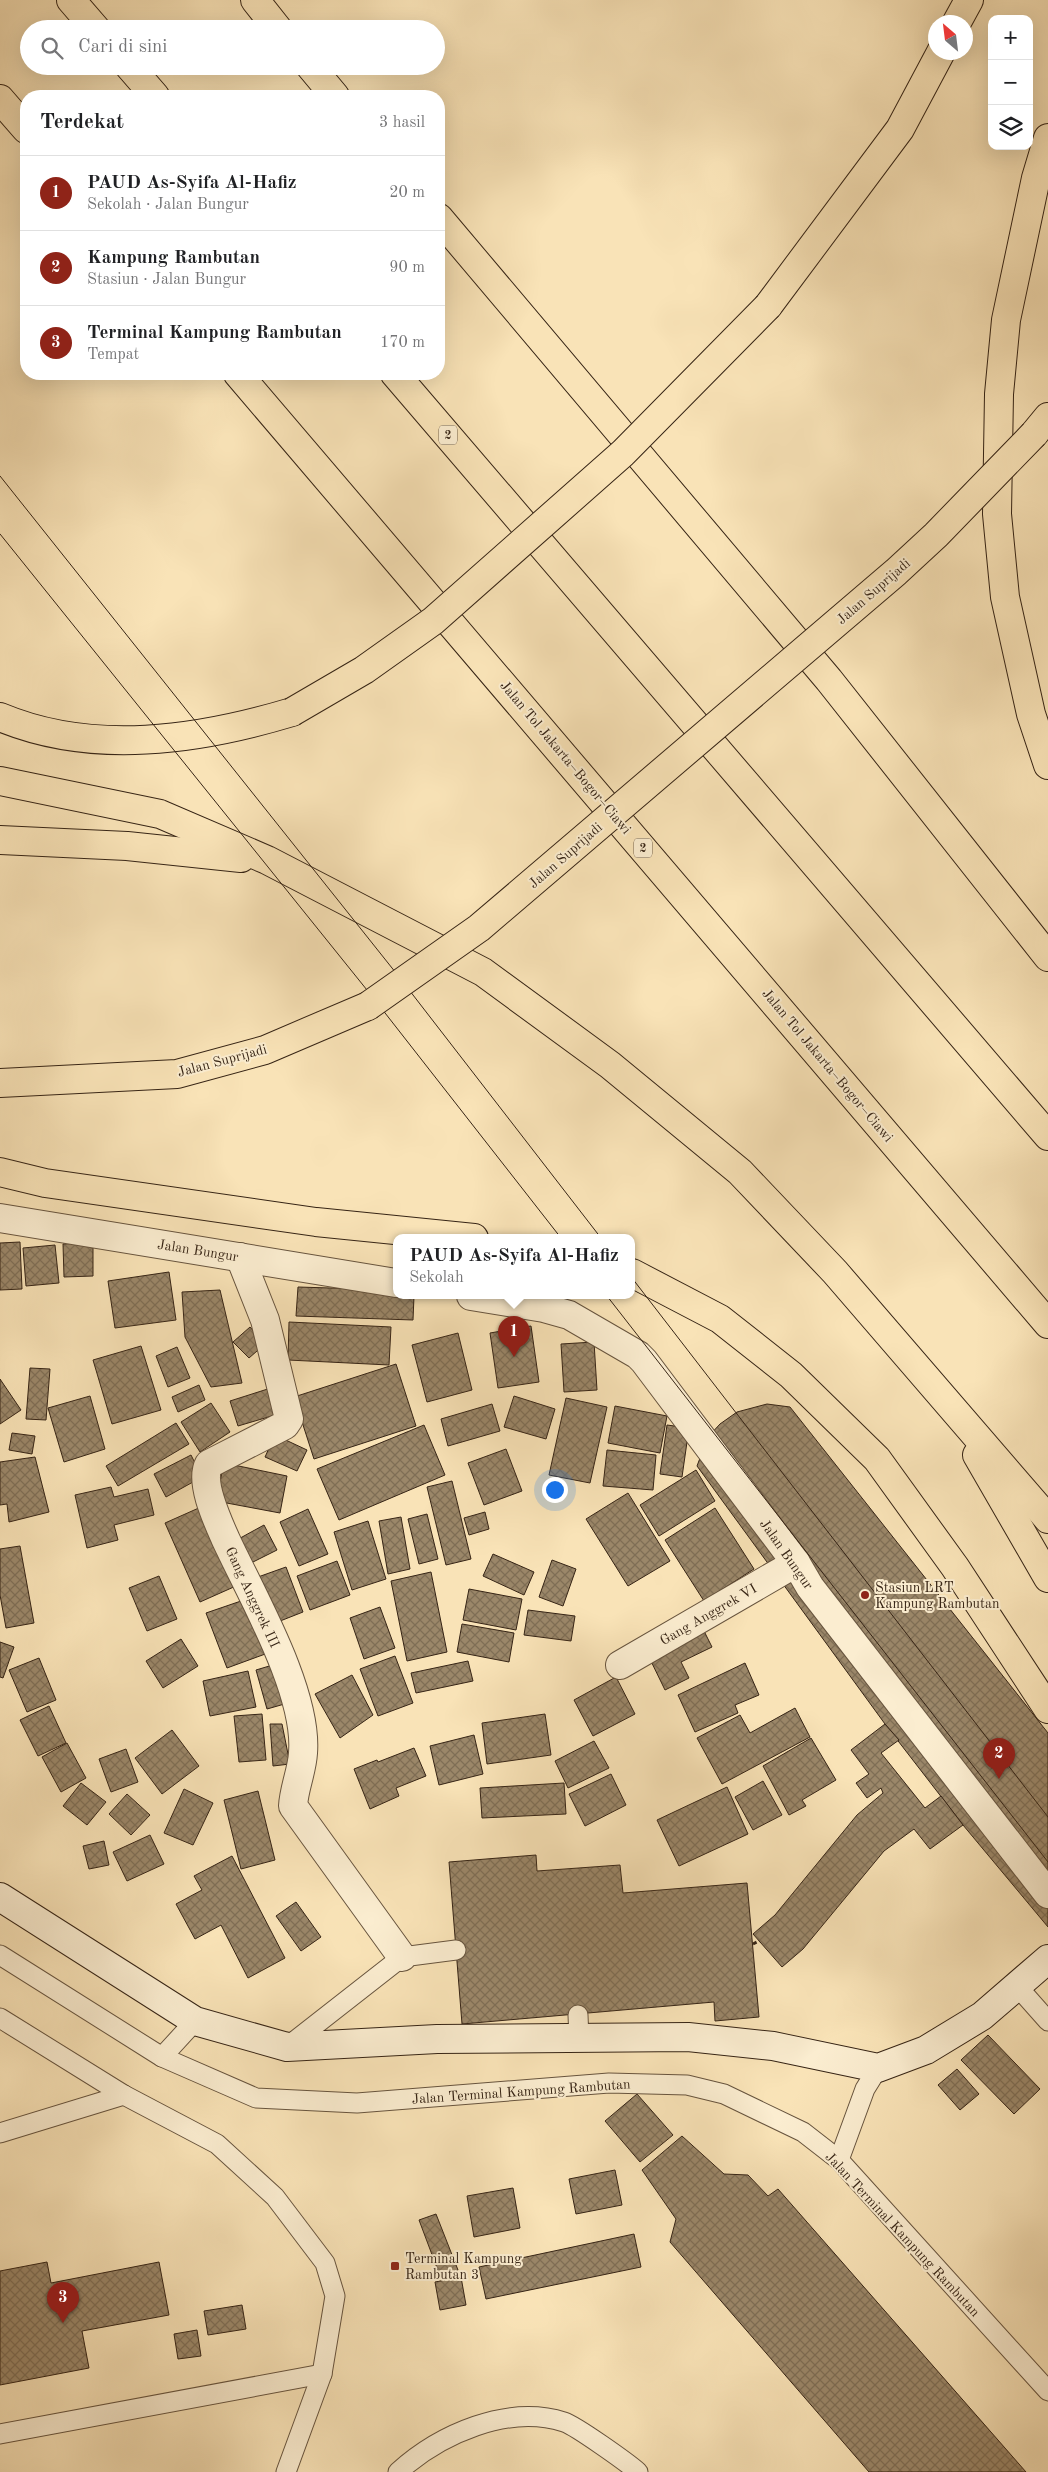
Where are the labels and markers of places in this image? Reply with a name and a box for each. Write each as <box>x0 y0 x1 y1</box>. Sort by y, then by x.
pin: 1 <box>498 1316 530 1357</box>
place label: Stasiun LRT Kampung Rambutan <box>875 1581 1000 1611</box>
marker: Stasiun LRT Kampung Rambutan <box>859 1589 871 1601</box>
pin: 2 <box>983 1738 1015 1779</box>
place label: Terminal Kampung Rambutan 3 <box>405 2252 522 2282</box>
marker: Terminal Kampung Rambutan 3 <box>389 2260 401 2272</box>
pin: 3 <box>47 2282 79 2323</box>

